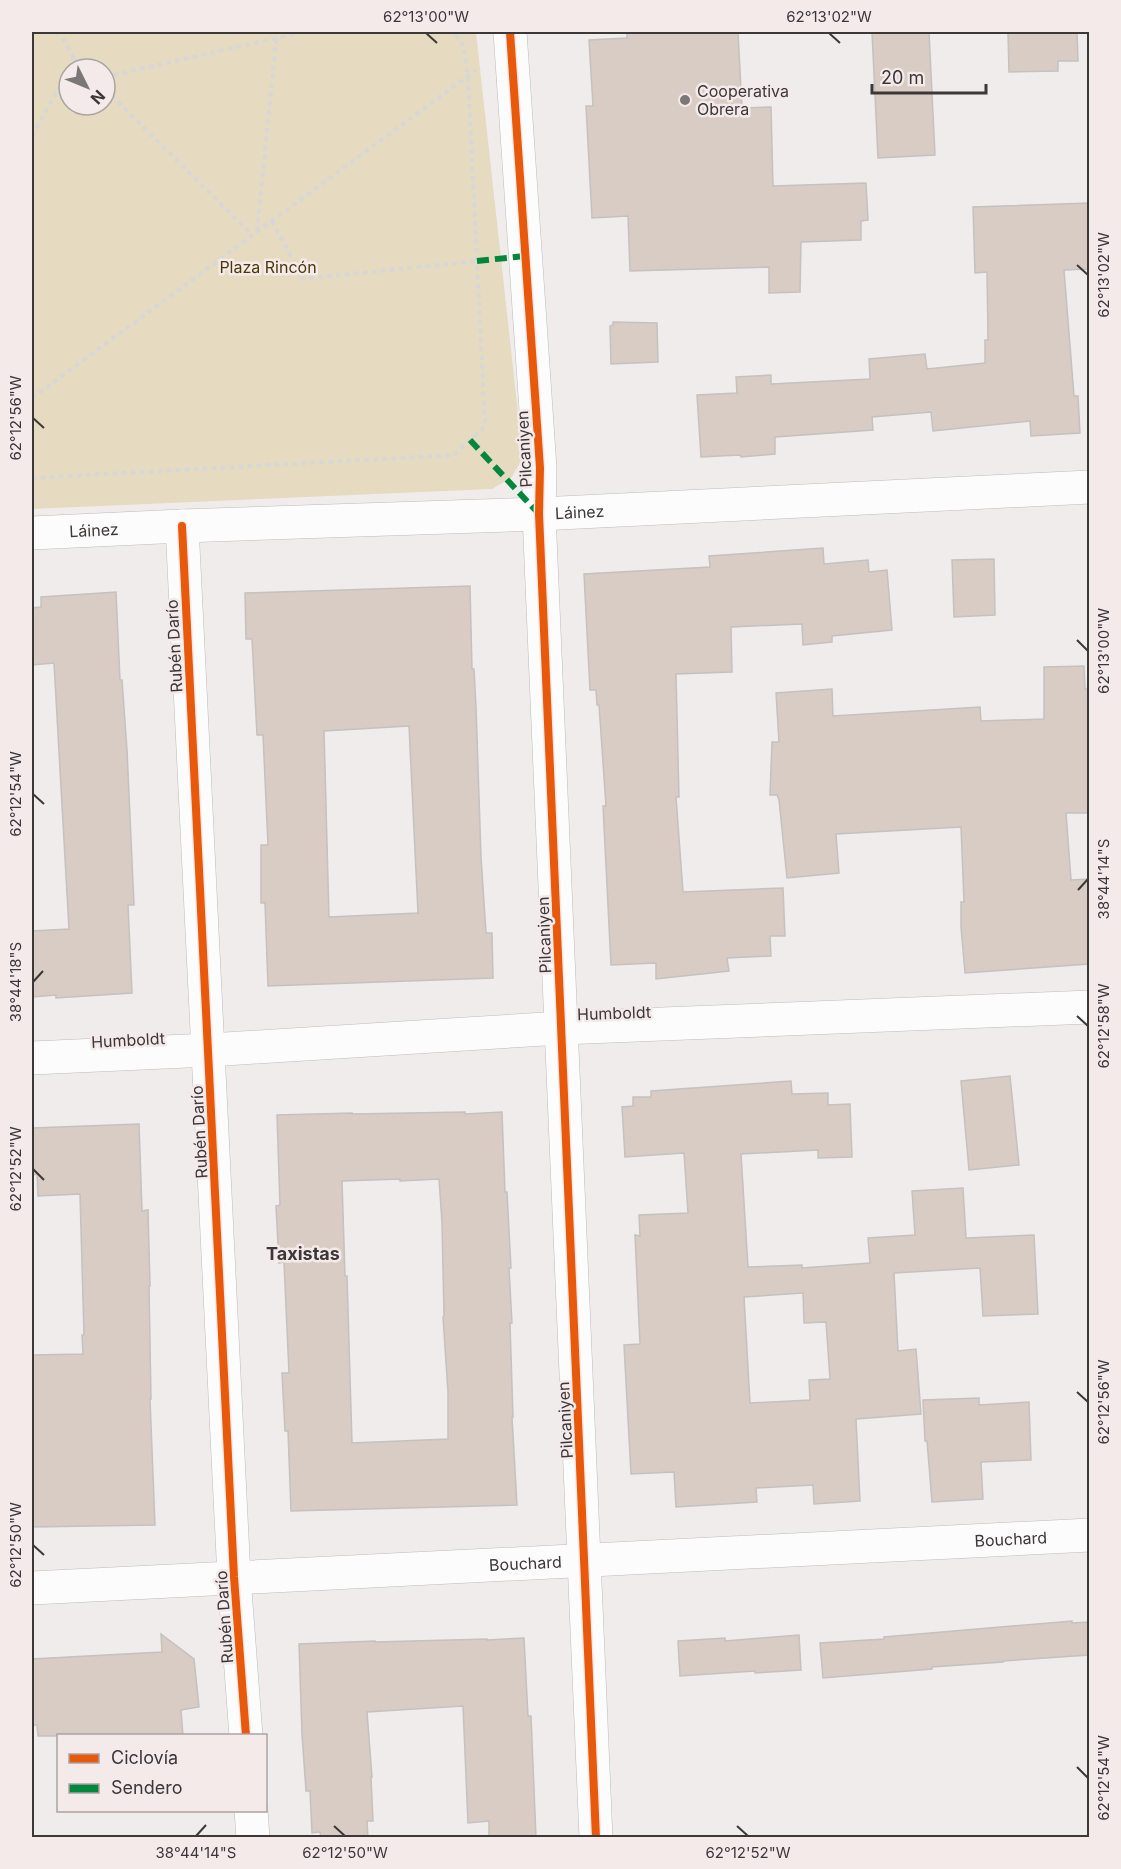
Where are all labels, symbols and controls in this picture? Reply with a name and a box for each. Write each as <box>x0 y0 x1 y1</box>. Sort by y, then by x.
text: 62°13'00"W <box>383 7 469 26</box>
text: 62°13'02"W <box>786 7 872 26</box>
north arrow <box>57 57 117 117</box>
scale bar <box>872 57 986 95</box>
text: 20 m <box>881 67 924 88</box>
place label: Cooperativa Obrera <box>697 81 789 119</box>
text: N <box>86 86 109 109</box>
marker: Cooperativa Obrera <box>678 93 692 107</box>
text: 62°13'02"W <box>1094 232 1113 318</box>
park label: Plaza Rincón <box>219 257 317 277</box>
text: 62°12'56"W <box>6 375 25 461</box>
street label: Pilcaniyen <box>512 410 536 488</box>
street label: Láinez <box>554 501 605 523</box>
street label: Láinez <box>69 519 119 541</box>
street label: Rubén Darío <box>162 599 186 693</box>
text: 62°13'00"W <box>1094 608 1113 694</box>
text: 62°12'54"W <box>6 751 25 837</box>
text: 38°44'14"S <box>1094 839 1113 919</box>
street label: Pilcaniyen <box>533 896 555 974</box>
text: 38°44'18"S <box>6 942 25 1022</box>
text: 62°12'58"W <box>1094 983 1113 1069</box>
street label: Humboldt <box>577 1002 651 1024</box>
street label: Humboldt <box>91 1028 165 1052</box>
street label: Rubén Darío <box>187 1085 211 1179</box>
text: 62°12'52"W <box>6 1126 25 1212</box>
district label: Taxistas <box>266 1243 340 1264</box>
text: 62°12'56"W <box>1094 1359 1113 1445</box>
street label: Pilcaniyen <box>553 1381 577 1459</box>
text: 62°12'50"W <box>6 1502 25 1588</box>
street label: Bouchard <box>974 1527 1048 1551</box>
street label: Bouchard <box>489 1551 562 1575</box>
street label: Rubén Darío <box>211 1570 237 1664</box>
legend <box>57 1734 267 1812</box>
text: 62°12'54"W <box>1094 1735 1113 1821</box>
text: Ciclovía <box>111 1747 178 1768</box>
text: Sendero <box>111 1777 182 1798</box>
text: 38°44'14"S <box>156 1843 236 1862</box>
text: 62°12'50"W <box>302 1843 388 1862</box>
text: 62°12'52"W <box>705 1843 791 1862</box>

